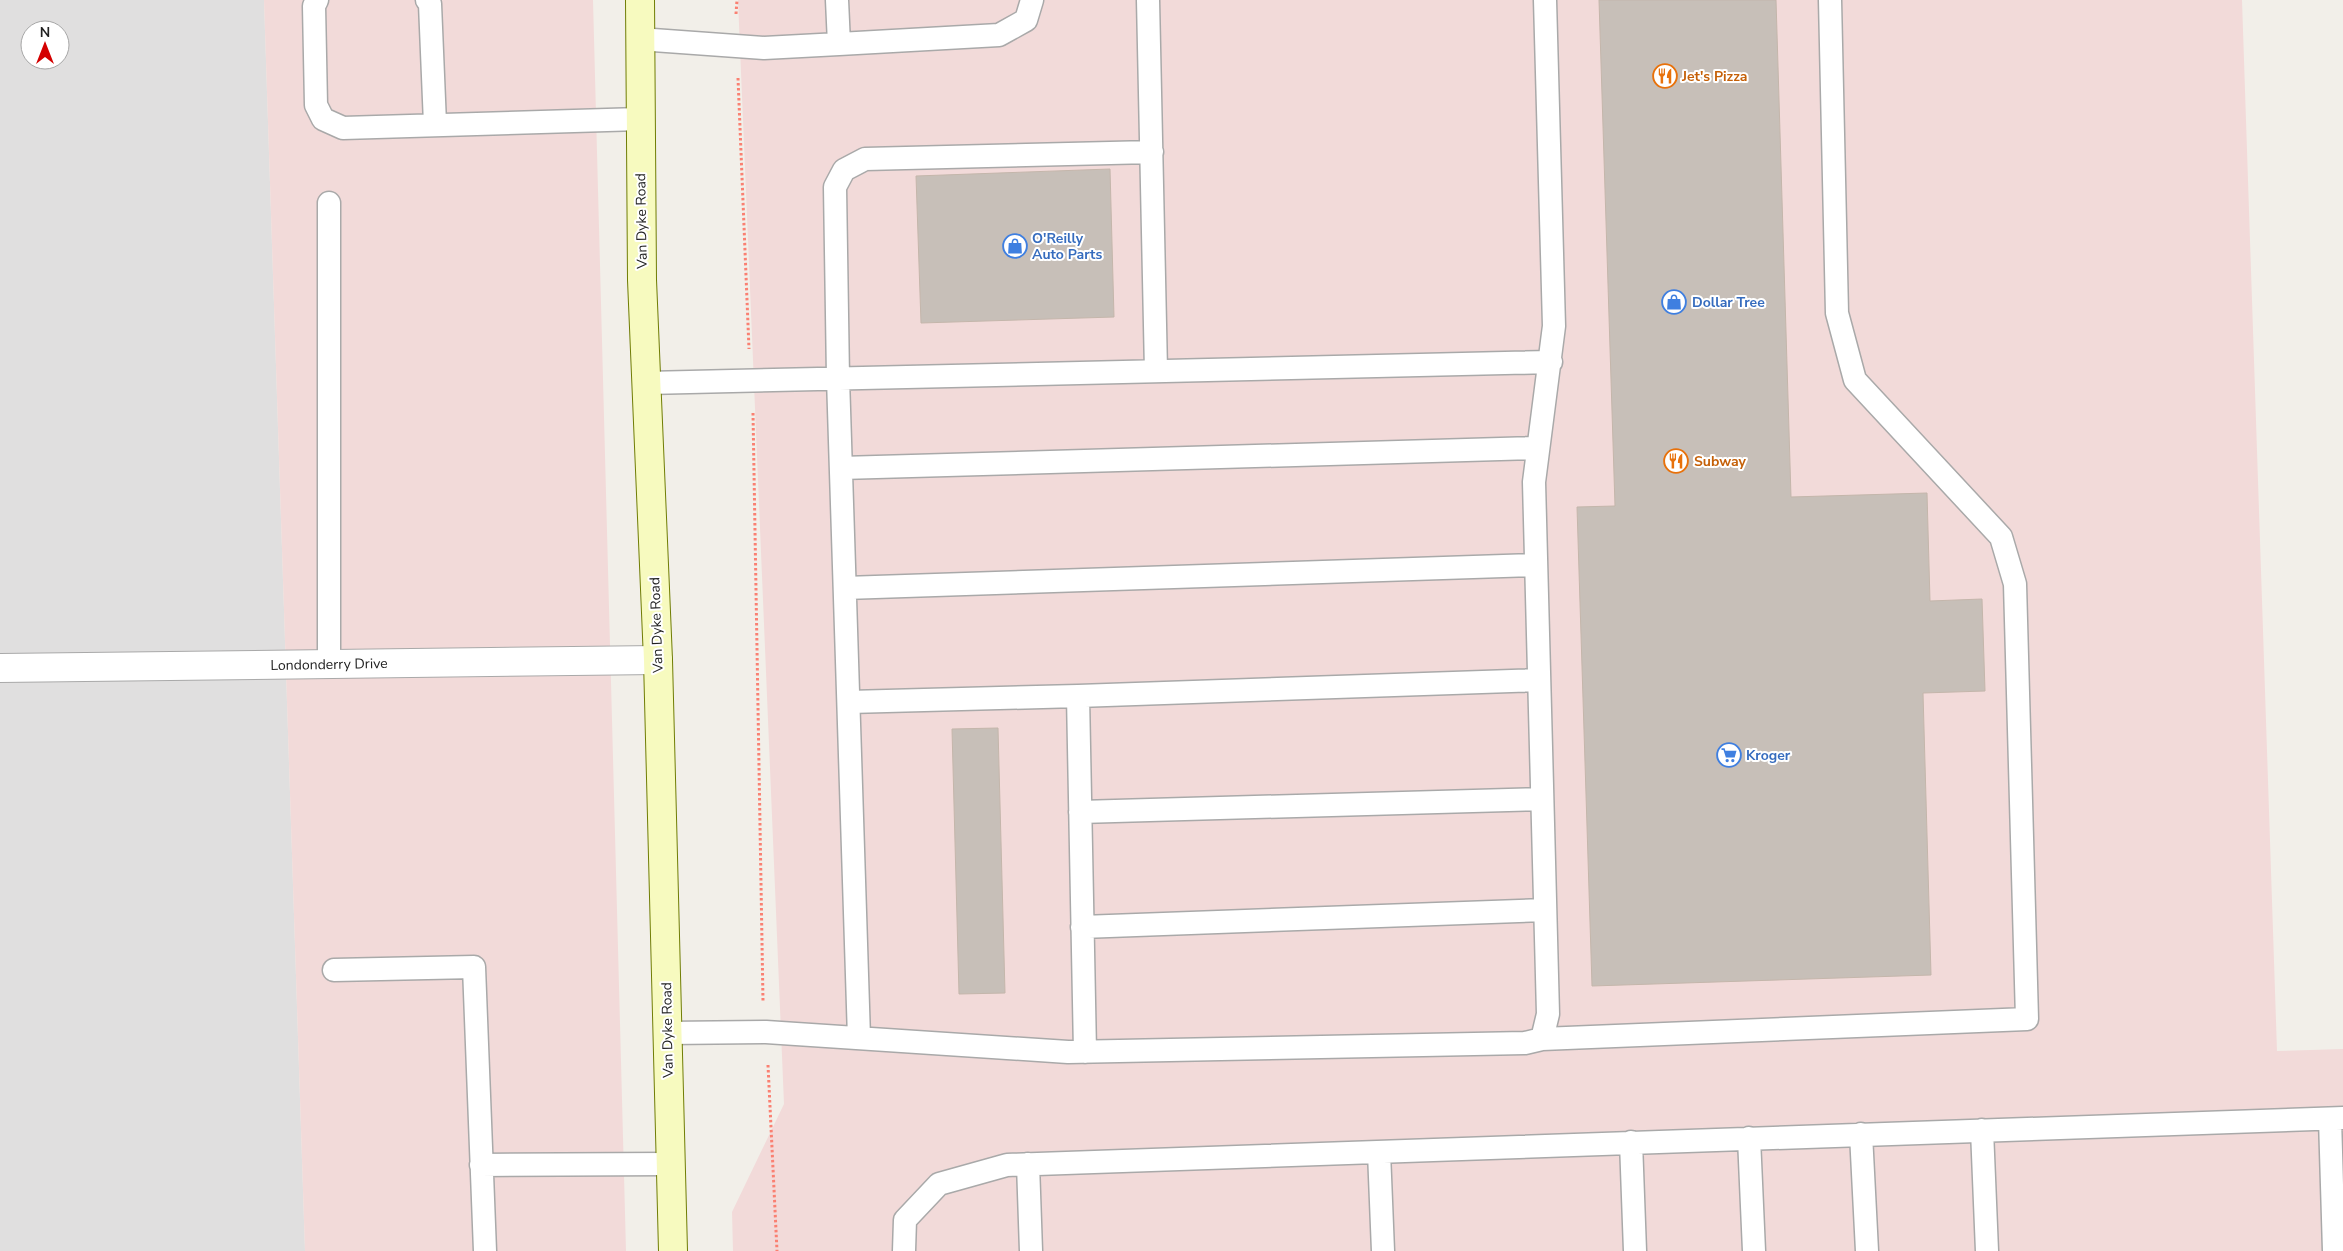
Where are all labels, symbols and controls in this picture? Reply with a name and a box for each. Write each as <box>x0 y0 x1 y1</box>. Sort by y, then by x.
north arrow <box>20 20 70 70</box>
text: N <box>40 23 50 42</box>
restaurant icon: Jet's Pizza <box>1652 63 1678 89</box>
place label: Jet's Pizza <box>1681 67 1747 86</box>
street label: Van Dyke Road <box>631 173 652 270</box>
place label: O'Reilly Auto Parts <box>1032 229 1102 264</box>
shop icon: O'Reilly Auto Parts <box>1002 233 1028 259</box>
shop icon: Dollar Tree <box>1661 289 1687 315</box>
place label: Dollar Tree <box>1692 293 1765 312</box>
restaurant icon: Subway <box>1663 448 1689 474</box>
place label: Subway <box>1694 452 1747 471</box>
street label: Van Dyke Road <box>645 577 668 674</box>
street label: Londonderry Drive <box>270 654 388 675</box>
supermarket icon: Kroger <box>1716 742 1742 768</box>
place label: Kroger <box>1746 746 1791 765</box>
street label: Van Dyke Road <box>657 982 678 1079</box>

